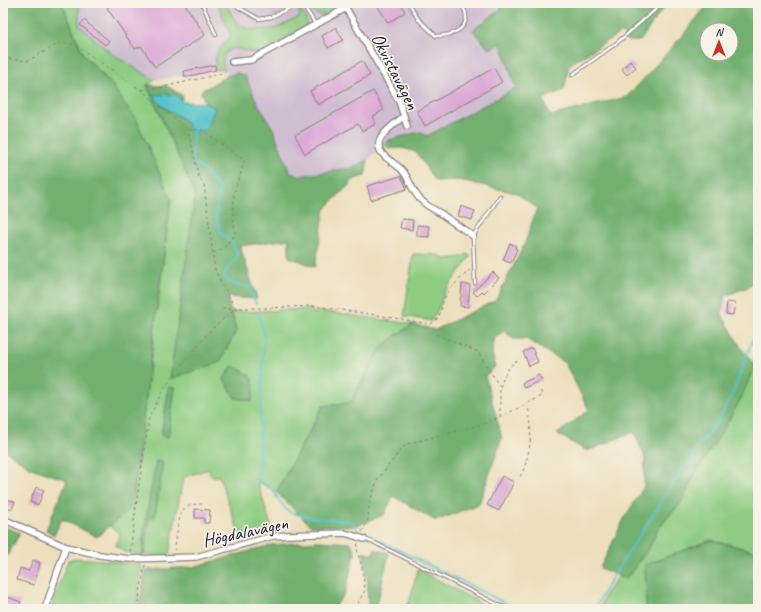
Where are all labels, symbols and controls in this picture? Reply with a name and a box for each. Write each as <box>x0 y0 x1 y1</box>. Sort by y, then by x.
north arrow <box>699 22 739 62</box>
text: N <box>716 25 725 39</box>
street label: Okvistavägen <box>366 29 425 114</box>
street label: Högdalavägen <box>200 511 291 553</box>

